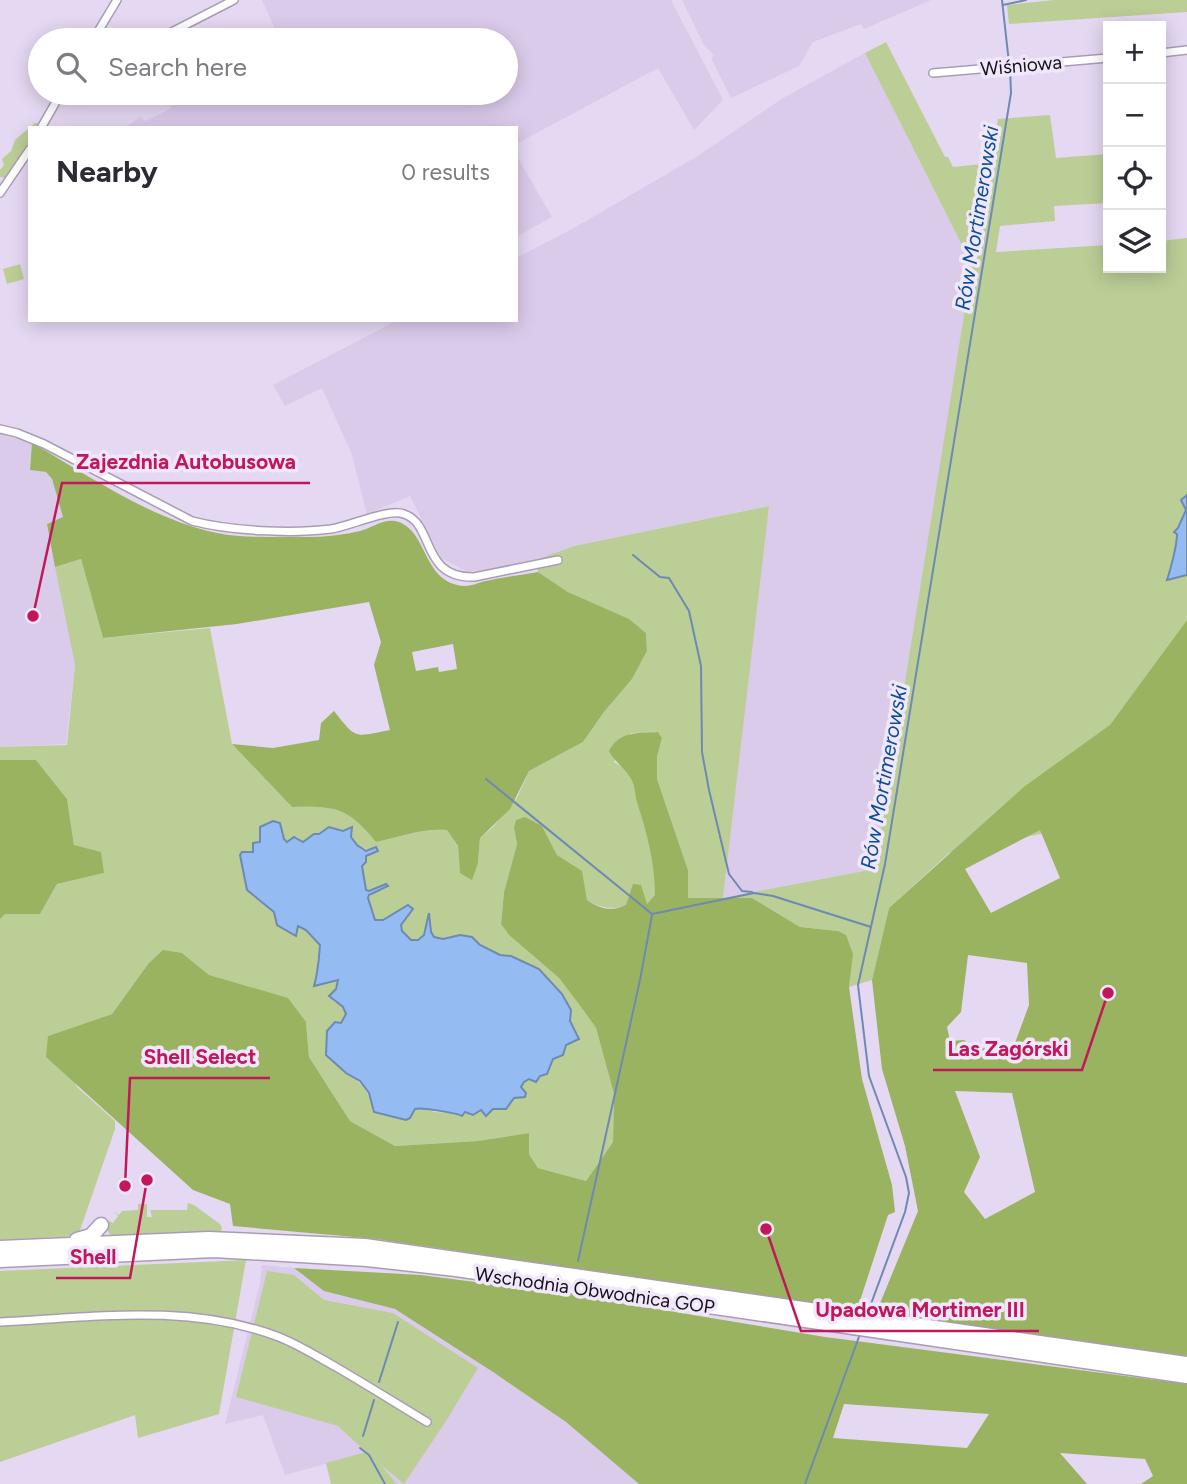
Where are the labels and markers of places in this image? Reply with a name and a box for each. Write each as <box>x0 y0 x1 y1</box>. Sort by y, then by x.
callout: Zajezdnia Autobusowa <box>62 441 310 483</box>
callout: Las Zagórski <box>933 1028 1082 1070</box>
callout: Shell Select <box>130 1036 270 1078</box>
callout: Shell <box>56 1236 130 1278</box>
callout: Upadowa Mortimer III <box>801 1289 1039 1331</box>

